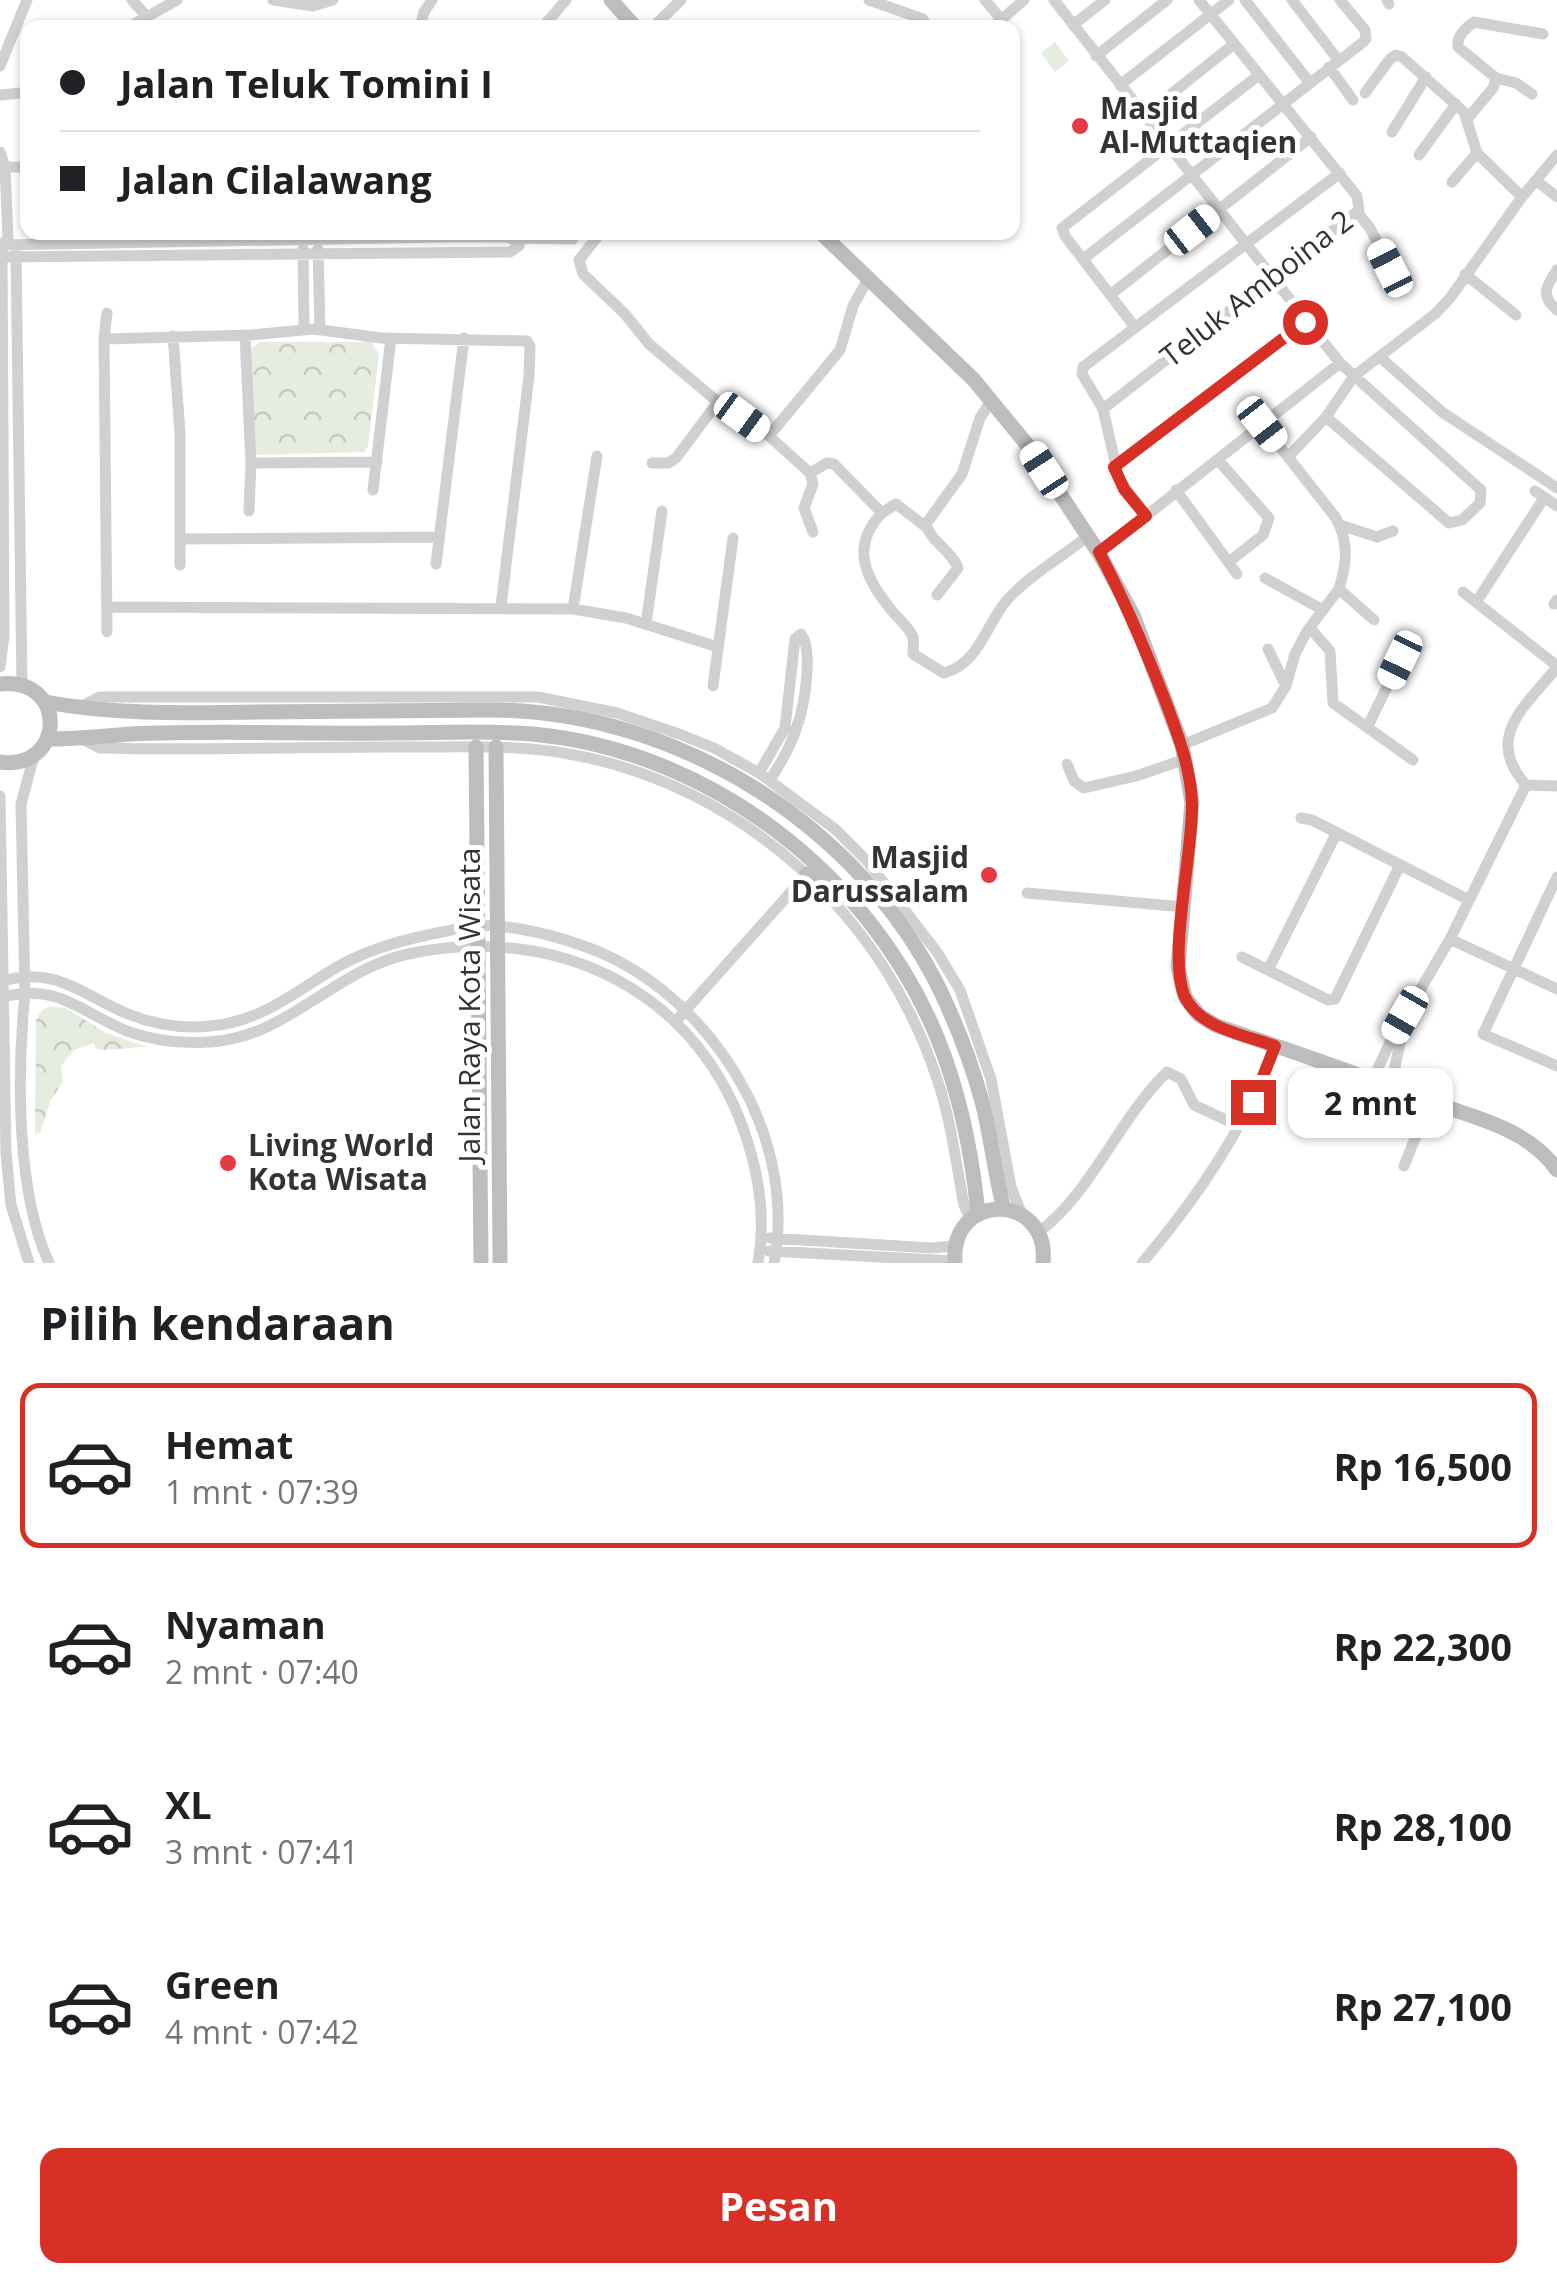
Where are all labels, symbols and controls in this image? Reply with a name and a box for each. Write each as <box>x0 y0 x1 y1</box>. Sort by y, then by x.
text: Jalan Teluk Tomini I <box>120 57 493 109</box>
place label: Masjid Al-Muttaqien <box>1100 87 1297 162</box>
marker: Masjid Al-Muttaqien <box>1069 115 1091 137</box>
text: Jalan Cilalawang <box>120 153 432 205</box>
street label: Teluk Amboina 2 <box>1151 200 1361 376</box>
car <box>1159 200 1225 260</box>
car <box>1363 234 1417 302</box>
route start <box>1283 300 1328 345</box>
car <box>709 387 775 447</box>
car <box>1232 391 1292 457</box>
car <box>1015 437 1073 503</box>
car <box>1373 626 1427 694</box>
place label: Masjid Darussalam <box>791 836 969 911</box>
street label: Jalan Raya Kota Wisata <box>448 847 489 1166</box>
marker: Masjid Darussalam <box>978 864 1000 886</box>
car <box>1377 982 1433 1048</box>
callout: 2 mnt <box>1288 1067 1453 1137</box>
route end <box>1231 1080 1276 1125</box>
text: 2 mnt <box>1324 1081 1417 1124</box>
place label: Living World Kota Wisata <box>248 1124 434 1199</box>
marker: Living World Kota Wisata <box>217 1152 239 1174</box>
text: Pilih kendaraan <box>40 1292 395 1353</box>
text: Hemat <box>165 1418 293 1470</box>
icon: car <box>45 1421 135 1511</box>
text: Rp 16,500 <box>1334 1440 1512 1492</box>
text: 1 mnt · 07:39 <box>165 1470 359 1513</box>
text: Nyaman <box>165 1598 326 1650</box>
icon: car <box>45 1601 135 1691</box>
text: Rp 22,300 <box>1334 1620 1512 1672</box>
text: 2 mnt · 07:40 <box>165 1650 359 1693</box>
text: XL <box>165 1778 212 1830</box>
icon: car <box>45 1781 135 1871</box>
text: Rp 28,100 <box>1334 1800 1512 1852</box>
text: 3 mnt · 07:41 <box>165 1830 359 1873</box>
text: Green <box>165 1958 280 2010</box>
icon: car <box>45 1961 135 2051</box>
text: Rp 27,100 <box>1334 1980 1512 2032</box>
text: 4 mnt · 07:42 <box>165 2010 359 2053</box>
button: Pesan <box>40 2148 1517 2263</box>

